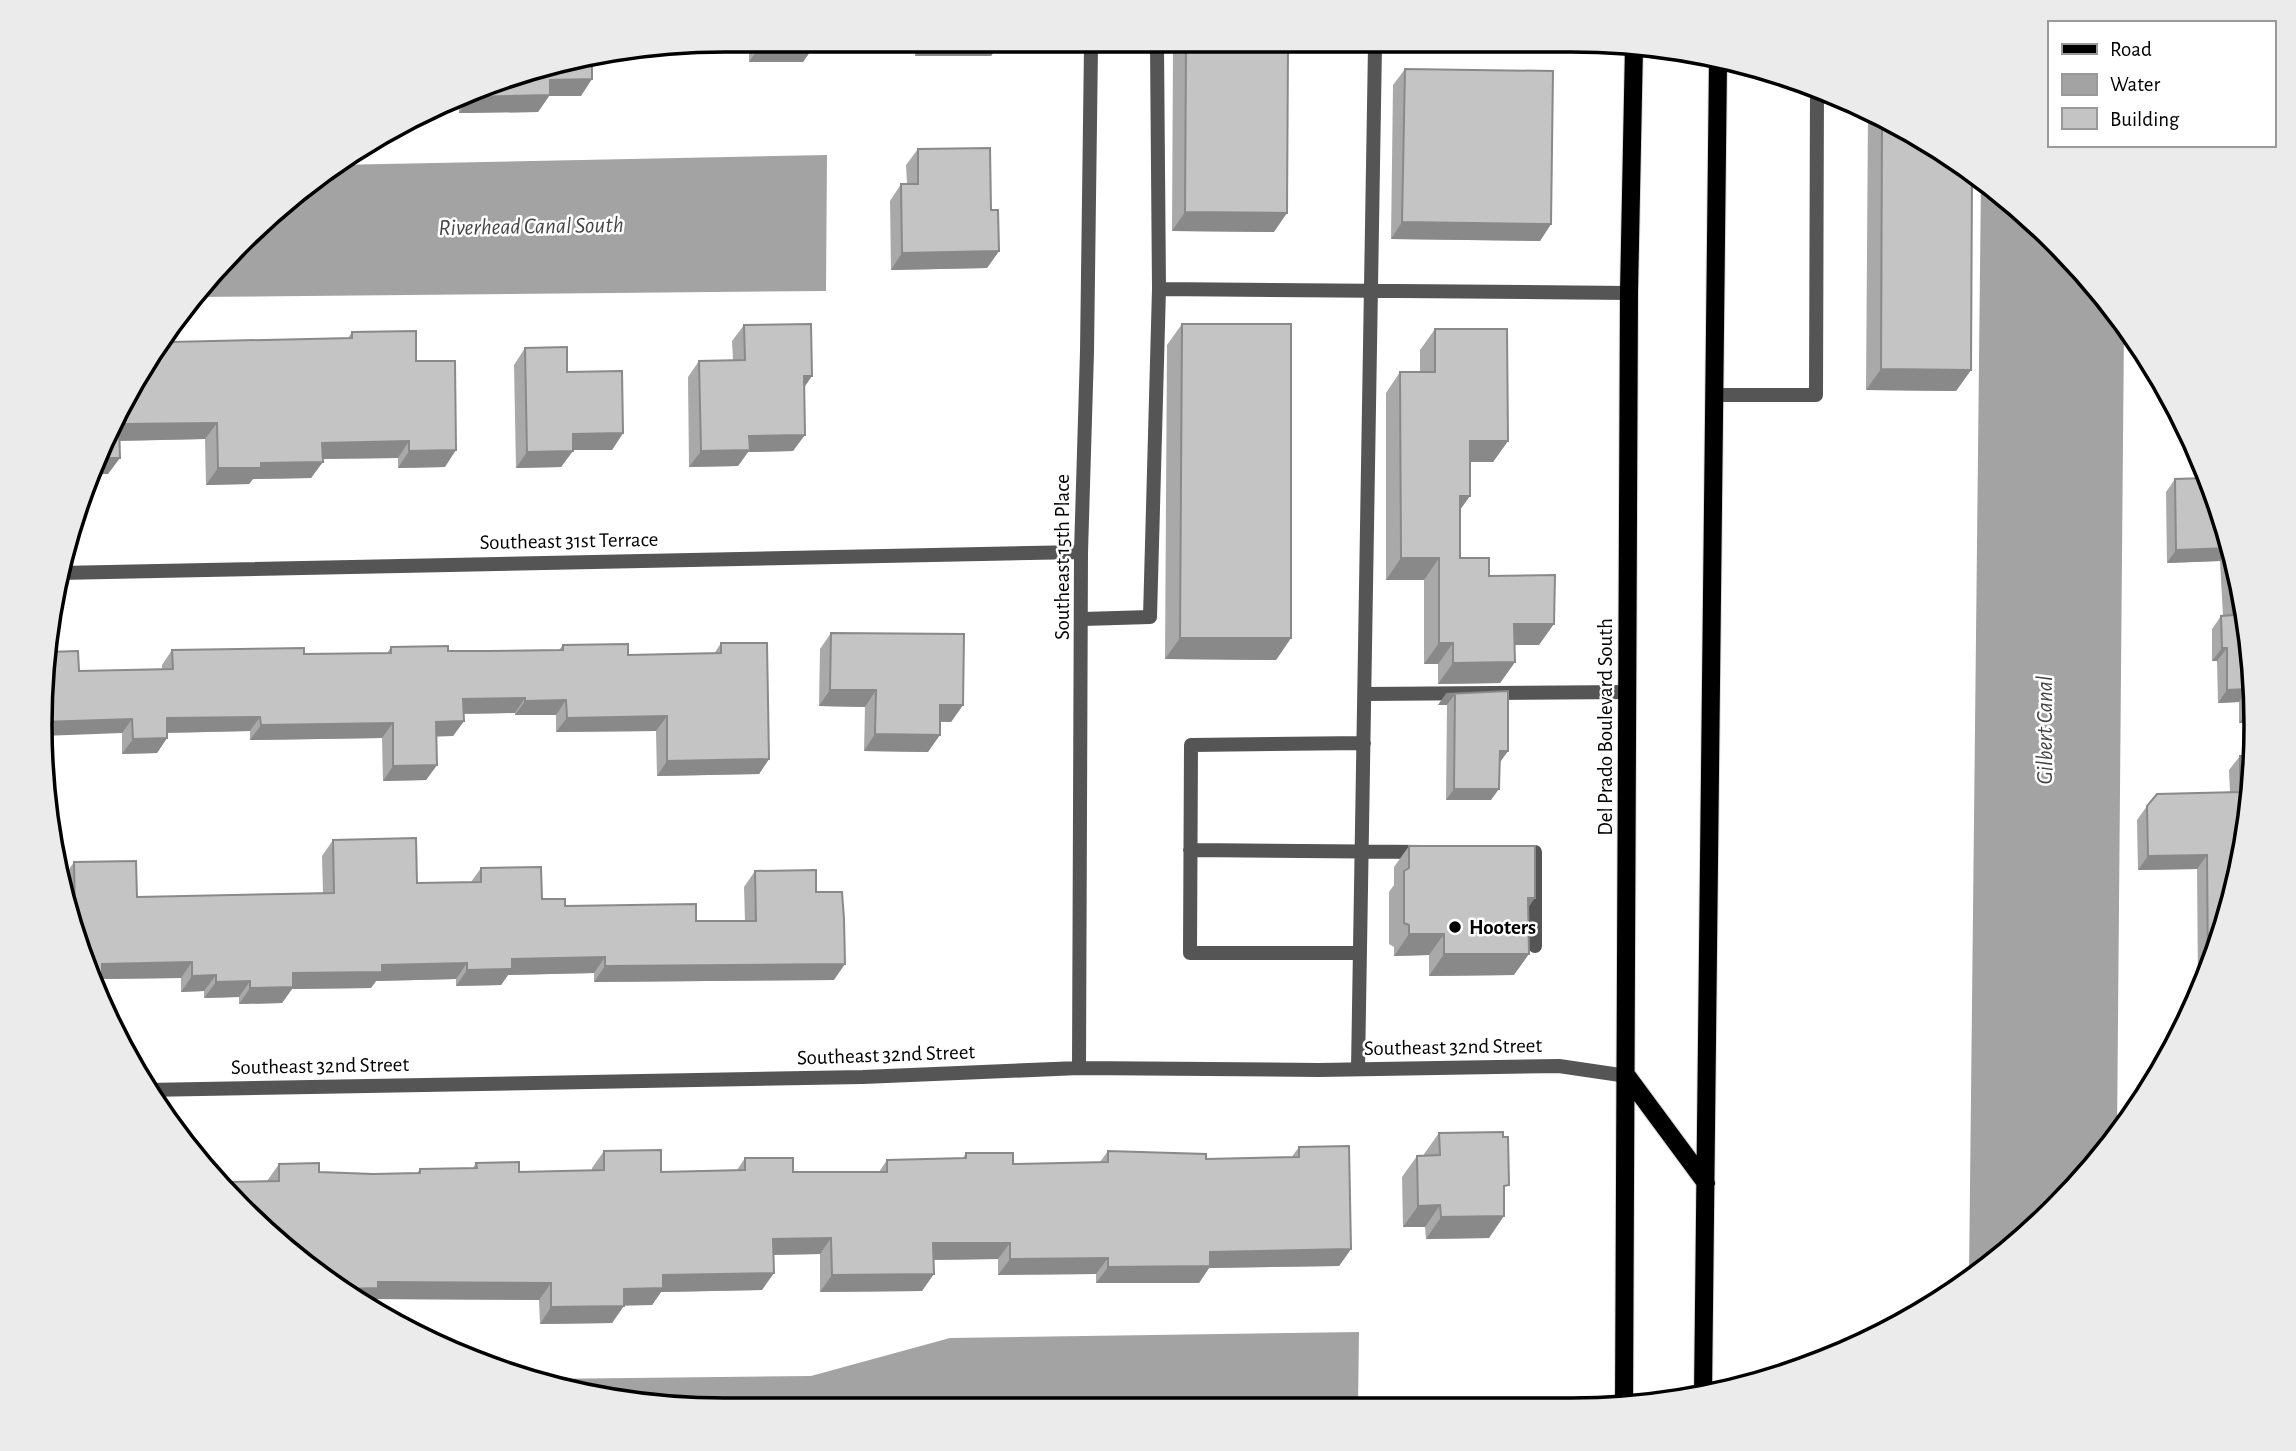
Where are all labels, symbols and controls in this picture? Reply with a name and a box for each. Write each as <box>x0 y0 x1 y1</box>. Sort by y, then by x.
legend <box>2048 21 2275 147</box>
text: Road <box>2110 39 2152 60</box>
text: Water <box>2110 74 2160 95</box>
text: Building <box>2110 109 2180 130</box>
water label: Riverhead Canal South <box>438 214 624 240</box>
street label: Southeast 15th Place <box>1052 474 1073 640</box>
street label: Southeast 31st Terrace <box>480 529 658 553</box>
street label: Del Prado Boulevard South <box>1595 618 1616 836</box>
water label: Gilbert Canal <box>2034 675 2057 784</box>
place label: Hooters <box>1469 917 1536 938</box>
marker: Hooters <box>1447 919 1463 935</box>
street label: Southeast 32nd Street <box>1364 1035 1543 1059</box>
street label: Southeast 32nd Street <box>797 1041 976 1069</box>
street label: Southeast 32nd Street <box>231 1054 410 1078</box>

